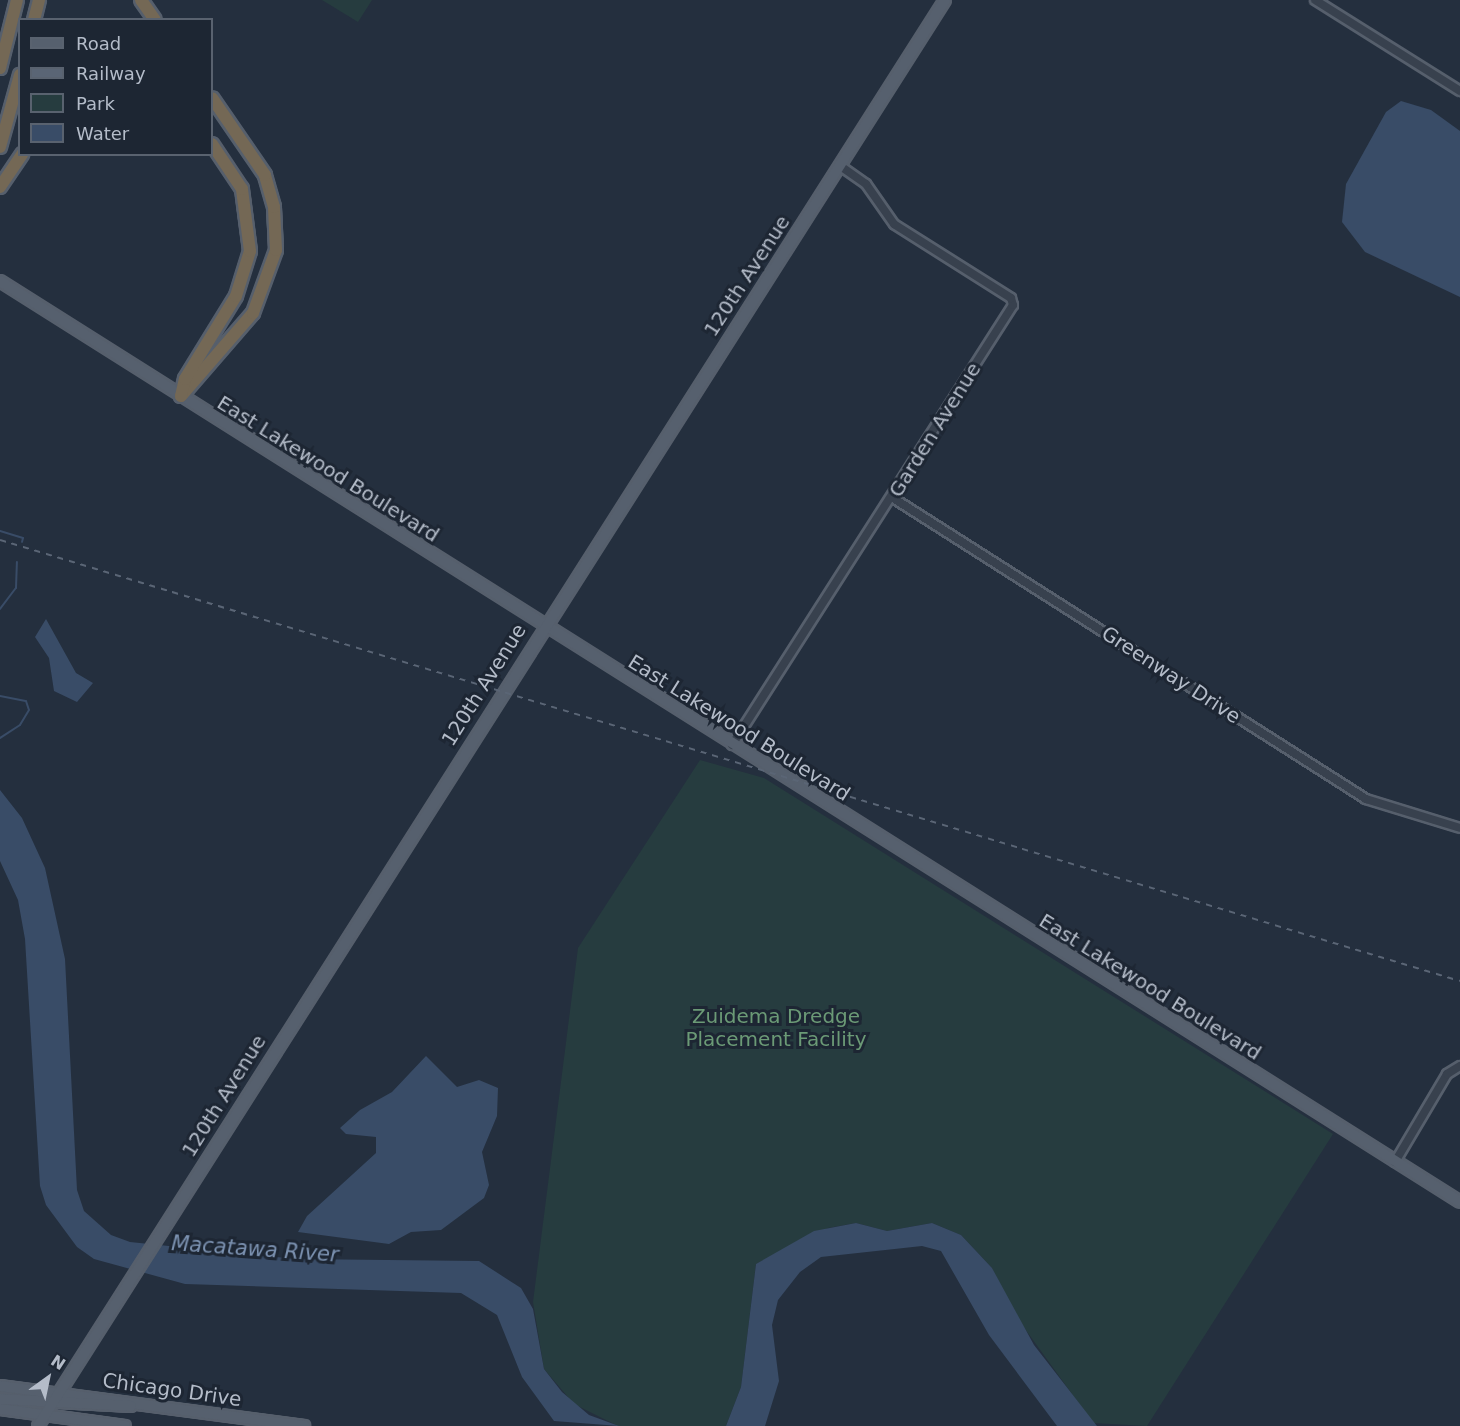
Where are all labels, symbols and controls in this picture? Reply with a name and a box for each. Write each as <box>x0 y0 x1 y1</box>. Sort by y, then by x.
legend <box>18 18 213 156</box>
text: Road <box>76 33 121 54</box>
text: Railway <box>76 63 146 84</box>
text: Park <box>76 93 115 114</box>
text: Water <box>76 123 129 144</box>
street label: 120th Avenue <box>699 211 795 341</box>
street label: Garden Avenue <box>884 358 986 502</box>
street label: East Lakewood Boulevard <box>213 391 443 547</box>
street label: 120th Avenue <box>437 620 531 750</box>
street label: Greenway Drive <box>1097 621 1245 729</box>
street label: East Lakewood Boulevard <box>624 650 854 806</box>
street label: East Lakewood Boulevard <box>1035 909 1265 1065</box>
park label: Zuidema Dredge Placement Facility <box>685 1004 867 1051</box>
street label: 120th Avenue <box>177 1031 271 1161</box>
water label: Macatawa River <box>171 1231 339 1267</box>
north arrow <box>18 1348 78 1408</box>
text: N <box>47 1351 69 1374</box>
street label: Chicago Drive <box>101 1368 243 1412</box>

